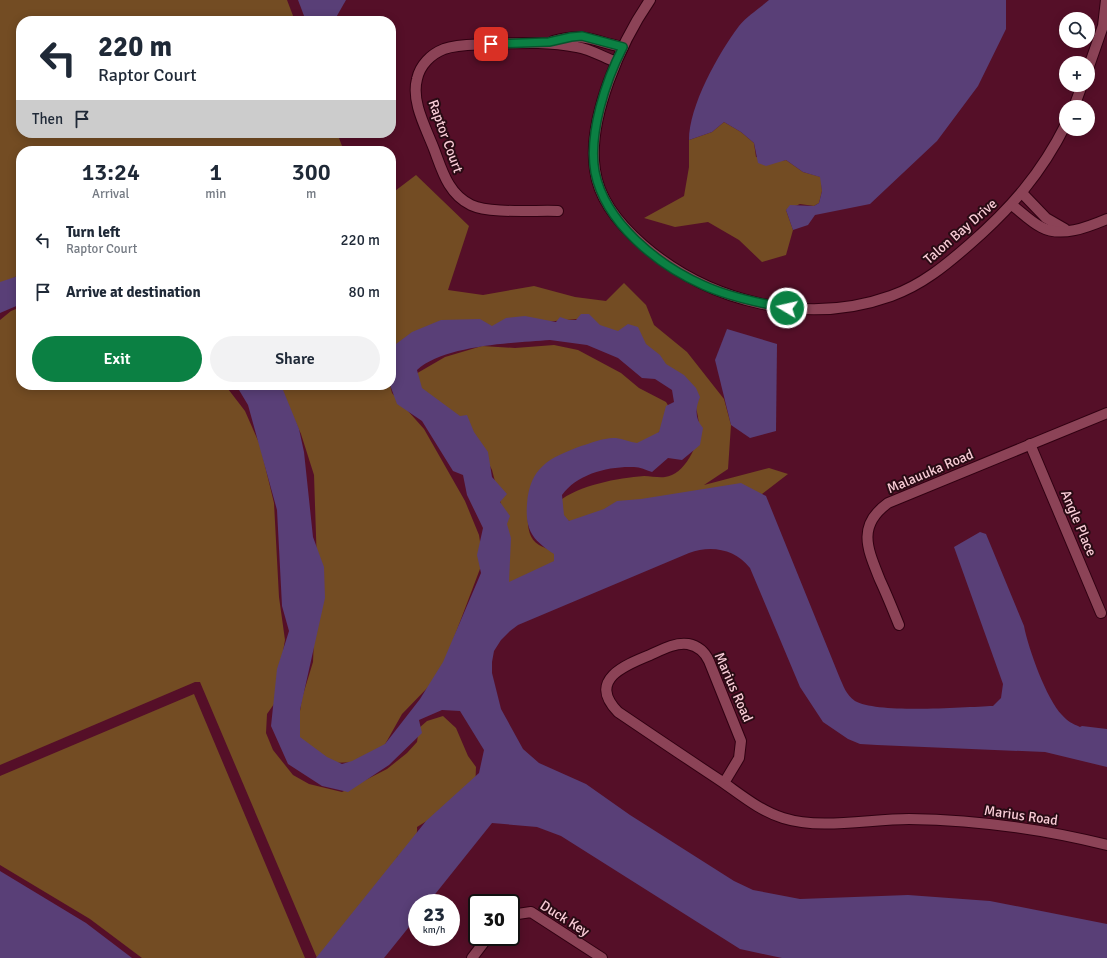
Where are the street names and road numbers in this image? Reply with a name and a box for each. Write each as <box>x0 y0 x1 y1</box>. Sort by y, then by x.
street label: Raptor Court <box>424 97 467 175</box>
street label: Talon Bay Drive <box>920 195 1000 268</box>
street label: Malauuka Road <box>884 446 976 497</box>
street label: Angle Place <box>1057 488 1100 559</box>
street label: Marius Road <box>711 650 756 725</box>
street label: Marius Road <box>983 802 1059 829</box>
street label: Duck Key <box>537 897 593 940</box>

